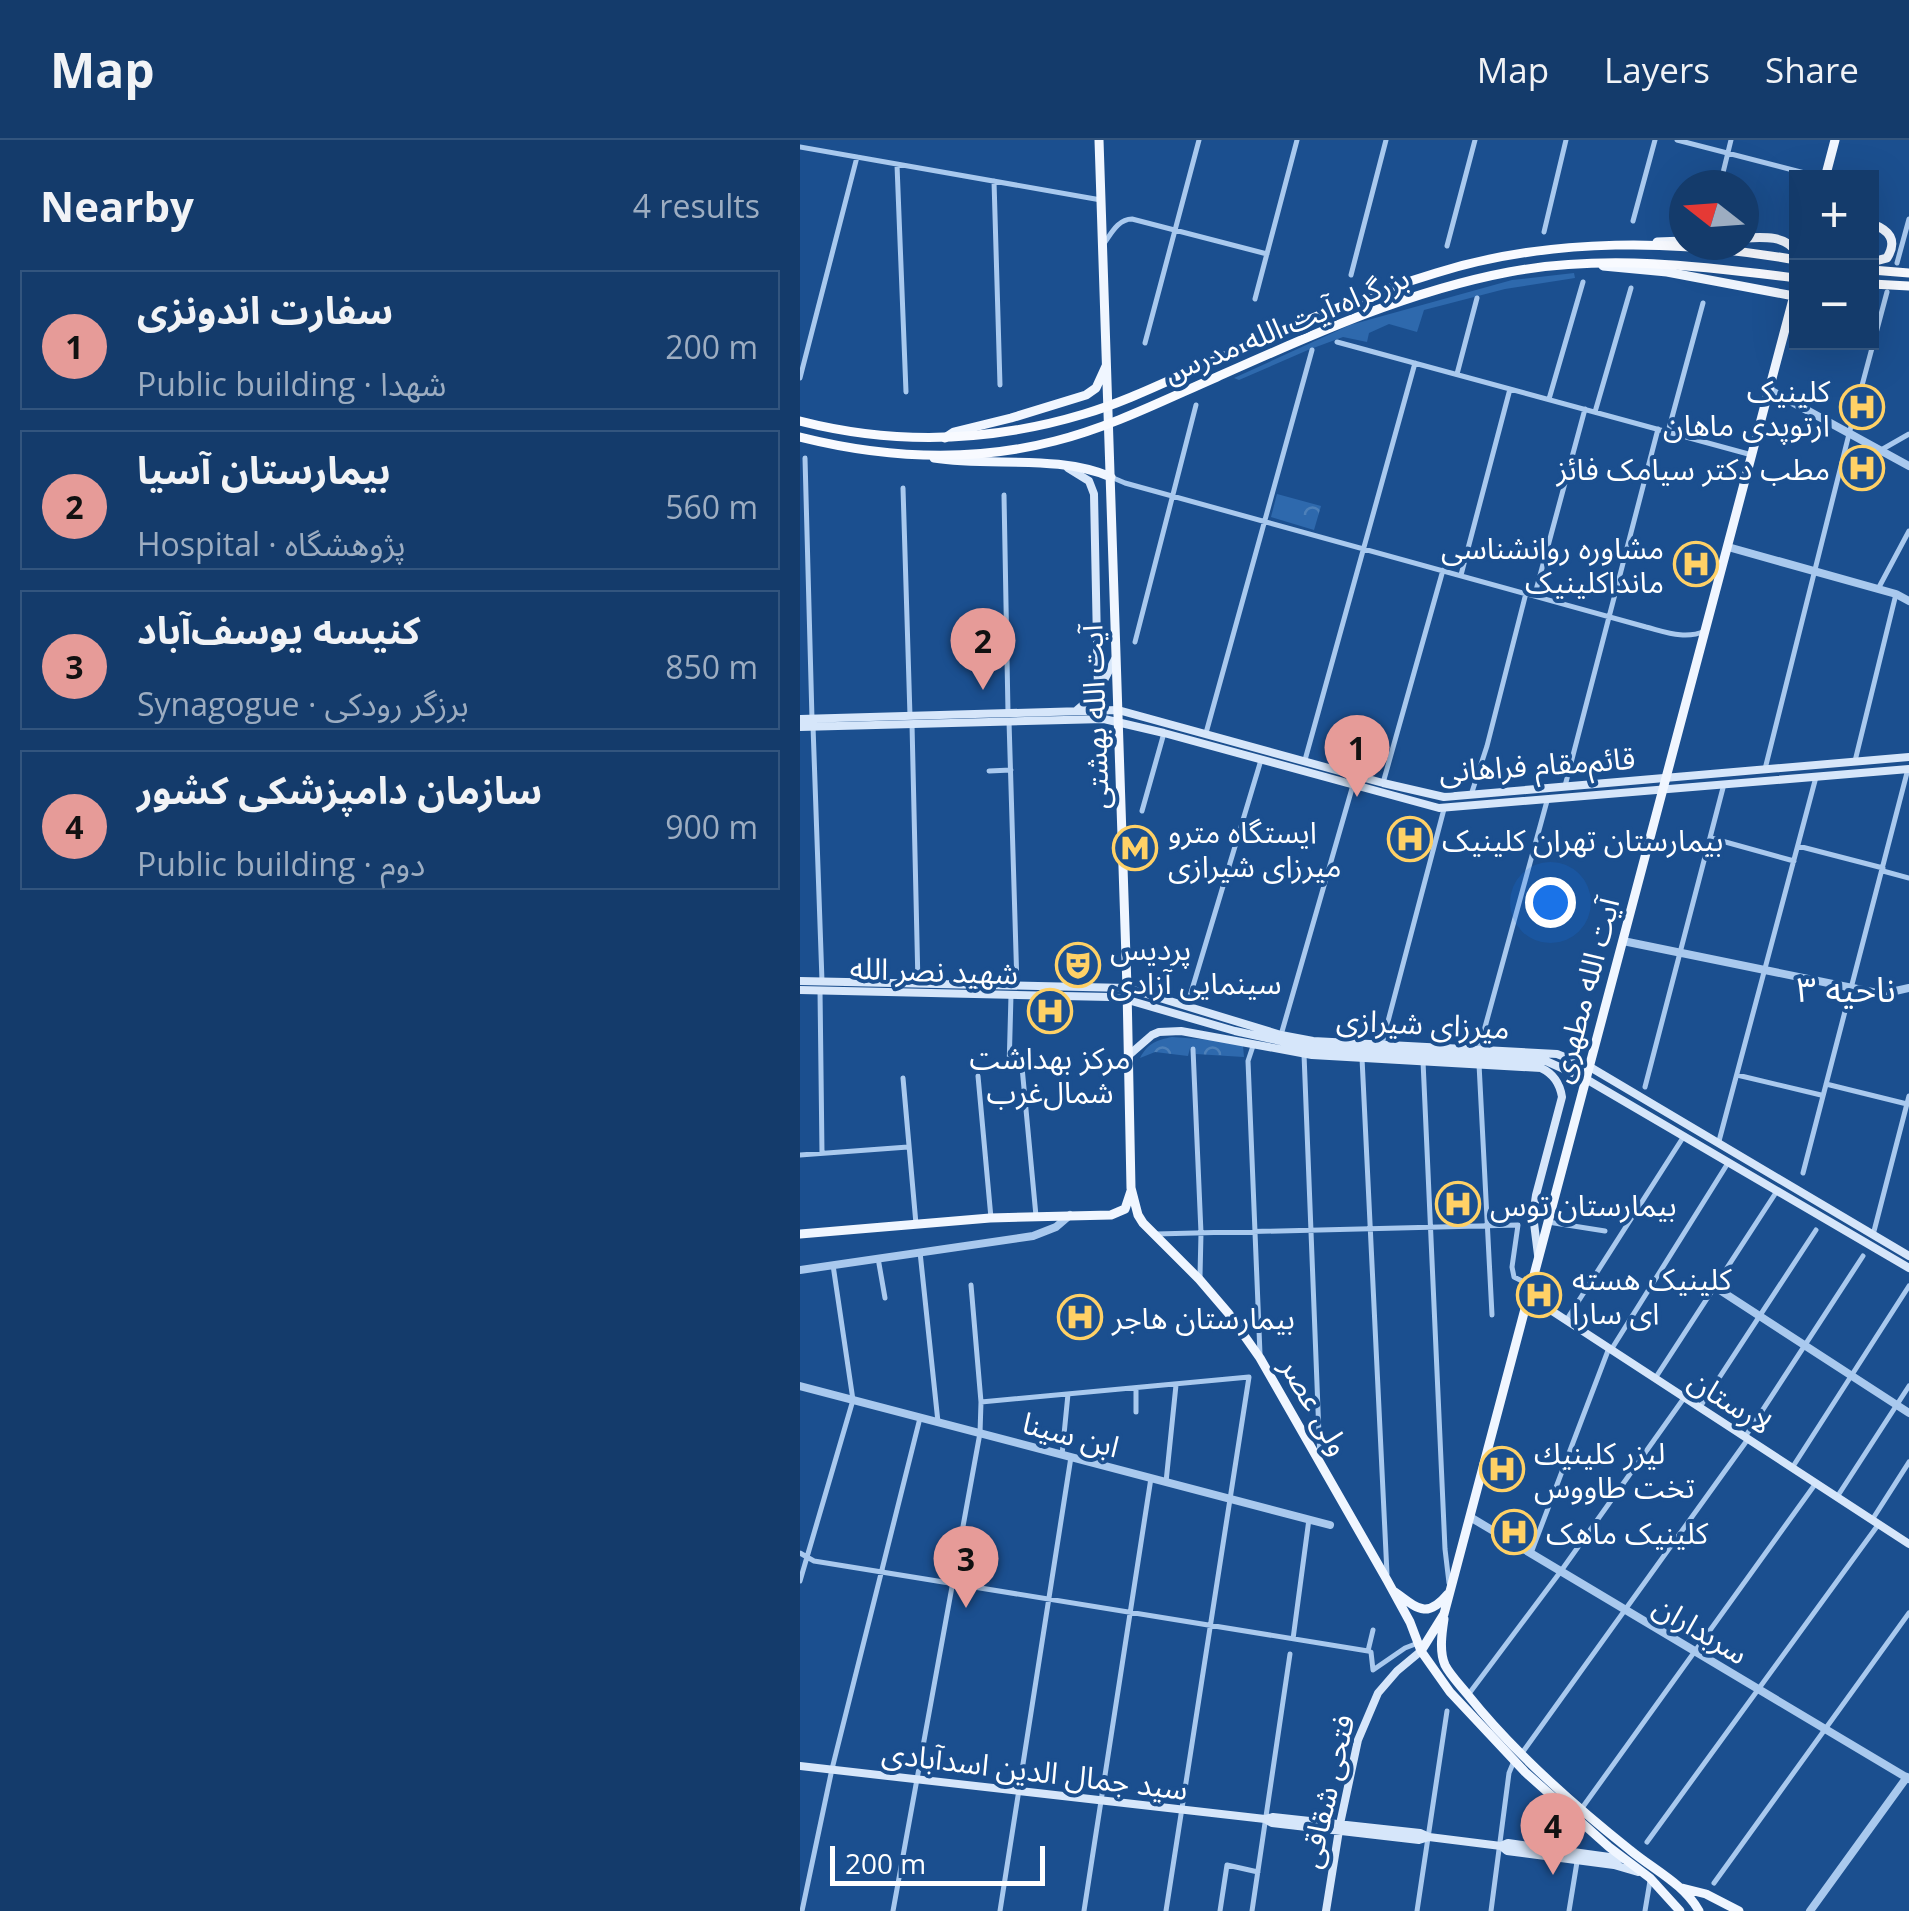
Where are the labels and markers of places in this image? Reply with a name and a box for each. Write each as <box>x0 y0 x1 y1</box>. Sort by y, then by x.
place label: کلینیک ارتوپدی ماهان <box>1663 370 1831 445</box>
hospital icon: کلینیک ارتوپدی ماهان <box>1839 384 1885 430</box>
hospital icon: مطب دکتر سیامک فائز <box>1839 445 1885 491</box>
place label: مطب دکتر سیامک فائز <box>1556 448 1830 489</box>
place label: مشاوره روانشناسی مانداکلینیک <box>1441 527 1664 602</box>
hospital icon: مشاوره روانشناسی مانداکلینیک <box>1673 541 1719 587</box>
pin: 2 <box>950 608 1016 690</box>
pin: 1 <box>1324 714 1390 797</box>
place label: ایستگاه مترو میرزای شیرازی <box>1168 811 1342 886</box>
hospital icon: بیمارستان تهران کلینیک <box>1387 816 1433 862</box>
place label: بیمارستان تهران کلینیک <box>1442 819 1723 860</box>
metro station icon: ایستگاه مترو میرزای شیرازی <box>1112 825 1158 871</box>
place label: پردیس سینمایی آزادی <box>1110 928 1281 1003</box>
theatre icon: پردیس سینمایی آزادی <box>1055 942 1101 988</box>
hospital icon: مرکز بهداشت شمال‌غرب <box>1027 988 1073 1034</box>
place label: مرکز بهداشت شمال‌غرب <box>969 1037 1131 1112</box>
hospital icon: بیمارستان توس <box>1435 1181 1481 1227</box>
place label: بیمارستان توس <box>1490 1184 1677 1225</box>
place label: کلینیک هسته ای سارا <box>1572 1258 1732 1333</box>
hospital icon: کلینیک هسته ای سارا <box>1516 1272 1562 1318</box>
hospital icon: بیمارستان هاجر <box>1057 1294 1103 1340</box>
place label: بیمارستان هاجر <box>1111 1297 1295 1338</box>
place label: ليزر كلينيك تخت طاووس <box>1534 1432 1695 1507</box>
hospital icon: ليزر كلينيك تخت طاووس <box>1479 1446 1525 1492</box>
hospital icon: کلینیک ماهک <box>1491 1509 1537 1555</box>
place label: کلینیک ماهک <box>1546 1512 1709 1553</box>
pin: 3 <box>934 1526 998 1608</box>
pin: 4 <box>1520 1792 1586 1875</box>

